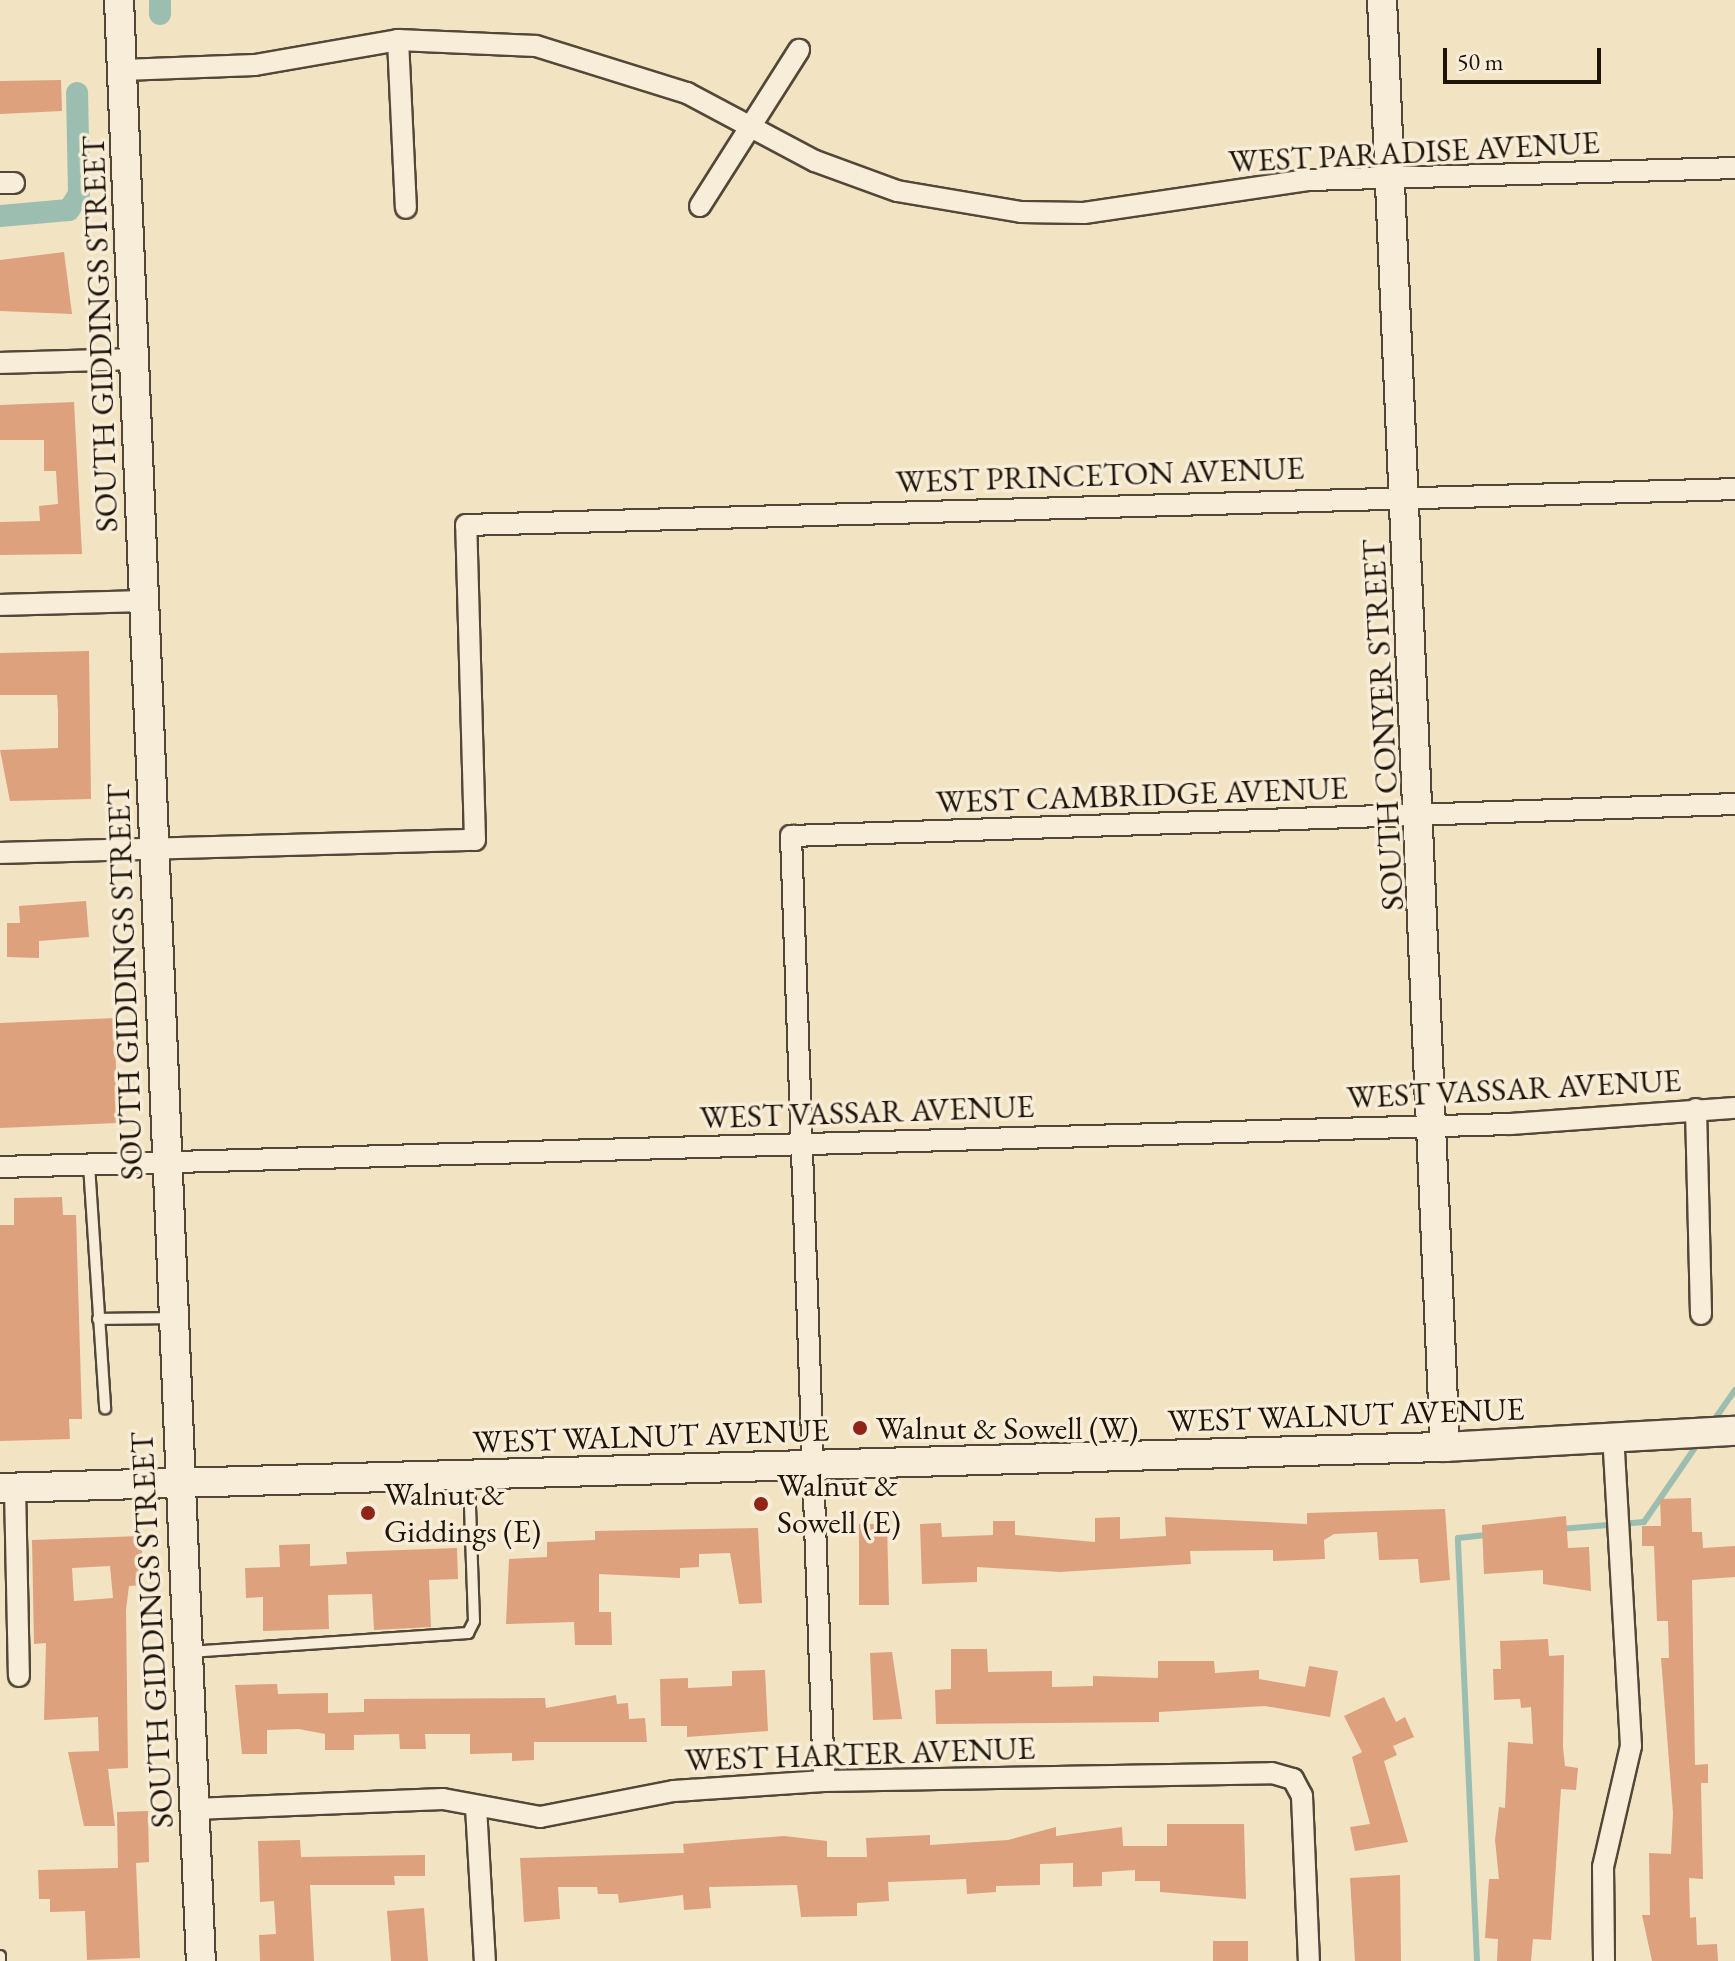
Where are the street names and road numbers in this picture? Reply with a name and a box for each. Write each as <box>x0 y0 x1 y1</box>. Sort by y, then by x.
street label: WEST PARADISE AVENUE <box>1227 123 1601 181</box>
street label: SOUTH GIDDINGS STREET <box>74 135 126 533</box>
street label: WEST PRINCETON AVENUE <box>895 449 1305 501</box>
street label: SOUTH CONYER STREET <box>1354 538 1412 912</box>
street label: WEST CAMBRIDGE AVENUE <box>935 769 1349 821</box>
street label: SOUTH GIDDINGS STREET <box>99 783 151 1181</box>
street label: WEST VASSAR AVENUE <box>1346 1061 1682 1117</box>
street label: WEST VASSAR AVENUE <box>699 1087 1035 1137</box>
street label: WEST WALNUT AVENUE <box>1167 1390 1525 1440</box>
street label: WEST WALNUT AVENUE <box>472 1411 830 1461</box>
street label: SOUTH GIDDINGS STREET <box>122 1431 182 1829</box>
street label: WEST HARTER AVENUE <box>684 1729 1036 1779</box>

